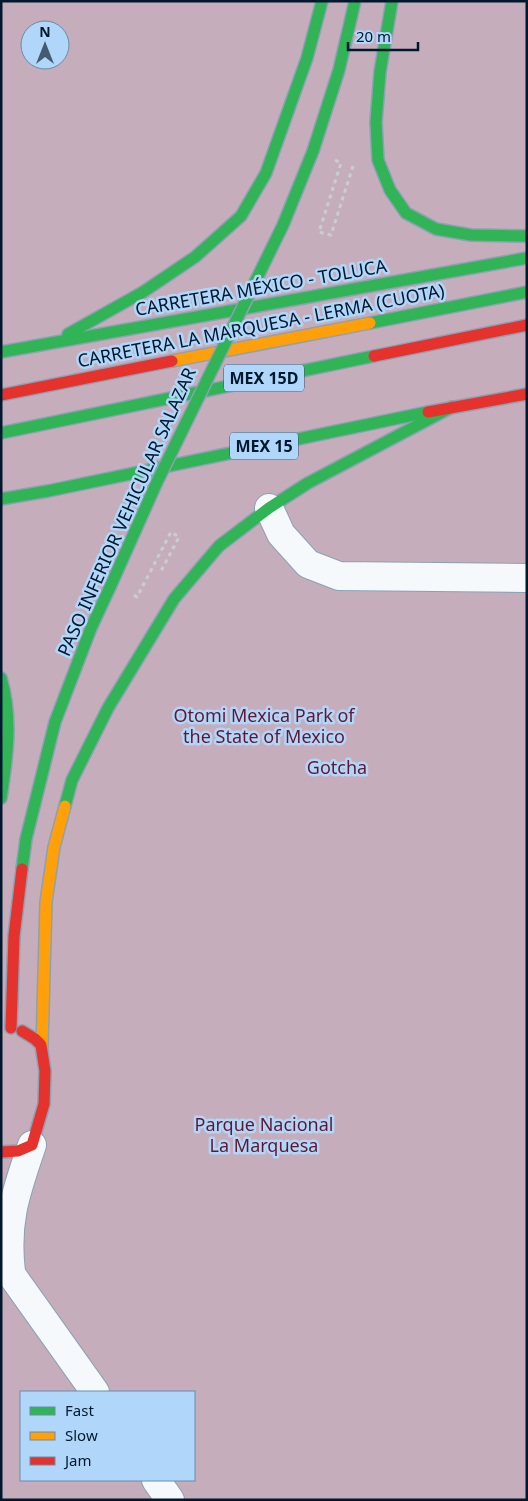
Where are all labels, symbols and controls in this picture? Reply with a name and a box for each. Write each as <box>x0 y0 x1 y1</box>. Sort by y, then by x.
north arrow <box>20 20 70 70</box>
scale bar <box>348 20 418 52</box>
text: N <box>39 22 51 41</box>
text: 20 m <box>356 26 391 46</box>
street label: CARRETERA MÉXICO - TOLUCA <box>133 253 389 321</box>
street label: CARRETERA LA MARQUESA - LERMA (CUOTA) <box>75 278 446 372</box>
street label: PASO INFERIOR VEHICULAR SALAZAR <box>51 364 201 660</box>
road number: MEX 15D <box>224 364 304 392</box>
road number: MEX 15 <box>230 432 298 460</box>
park label: Otomi Mexica Park of the State of Mexico <box>173 703 355 748</box>
park label: Gotcha <box>307 755 367 779</box>
park label: Parque Nacional La Marquesa <box>195 1112 333 1157</box>
legend <box>20 1391 195 1481</box>
text: Fast <box>65 1400 94 1420</box>
text: Slow <box>65 1425 98 1445</box>
text: Jam <box>63 1450 92 1470</box>

